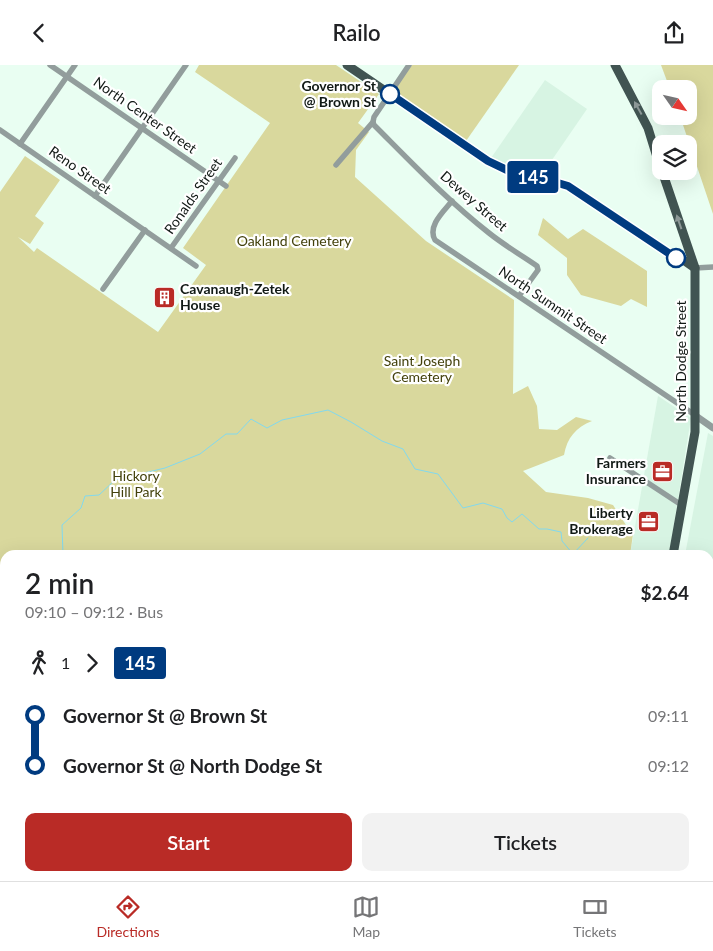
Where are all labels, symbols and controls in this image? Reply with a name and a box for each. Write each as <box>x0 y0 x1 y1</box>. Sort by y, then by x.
icon: back <box>25 19 53 47</box>
text: Railo <box>332 19 381 46</box>
icon: share <box>660 19 688 47</box>
street label: North Center Street <box>90 73 200 157</box>
place label: Governor St @ Brown St <box>301 77 377 110</box>
north arrow <box>652 80 698 125</box>
map controls <box>652 80 697 180</box>
marker: Governor St @ Brown St <box>380 84 400 104</box>
one-way arrow <box>634 101 642 115</box>
button: layers <box>652 135 697 180</box>
street label: Reno Street <box>46 142 115 197</box>
street label: Ronalds Street <box>160 155 225 237</box>
line badge: 145 <box>504 161 562 193</box>
text: 145 <box>517 166 549 188</box>
street label: Dewey Street <box>437 167 511 234</box>
one-way arrow <box>675 214 682 229</box>
park label: Oakland Cemetery <box>237 232 352 249</box>
unlabelled marker <box>666 248 686 268</box>
street label: North Summit Street <box>496 262 611 347</box>
place label: Cavanaugh-Zetek House <box>180 280 290 313</box>
building icon: Cavanaugh-Zetek House <box>152 285 176 309</box>
street label: North Dodge Street <box>672 300 689 422</box>
park label: Saint Joseph Cemetery <box>384 352 460 385</box>
place label: Farmers Insurance <box>586 454 647 487</box>
office icon: Farmers Insurance <box>650 459 674 483</box>
park label: Hickory Hill Park <box>110 467 163 500</box>
place label: Liberty Brokerage <box>569 504 634 537</box>
office icon: Liberty Brokerage <box>637 509 661 533</box>
text: 2 min <box>25 566 94 600</box>
text: $2.64 <box>640 581 689 604</box>
text: 09:10 – 09:12 · Bus <box>25 602 163 621</box>
icon: walk <box>25 649 53 677</box>
icon: forward <box>78 649 106 677</box>
text: 145 <box>124 652 156 674</box>
text: 1 <box>61 653 70 672</box>
text: Governor St @ Brown St <box>63 704 267 727</box>
text: 09:11 <box>648 706 689 725</box>
text: Governor St @ North Dodge St <box>63 754 322 777</box>
text: 09:12 <box>648 756 689 775</box>
button: Start <box>25 813 352 871</box>
button: Tickets <box>362 813 689 871</box>
tab: Directions <box>96 893 160 940</box>
tab: Map <box>352 893 380 940</box>
tab: Tickets <box>573 893 617 940</box>

